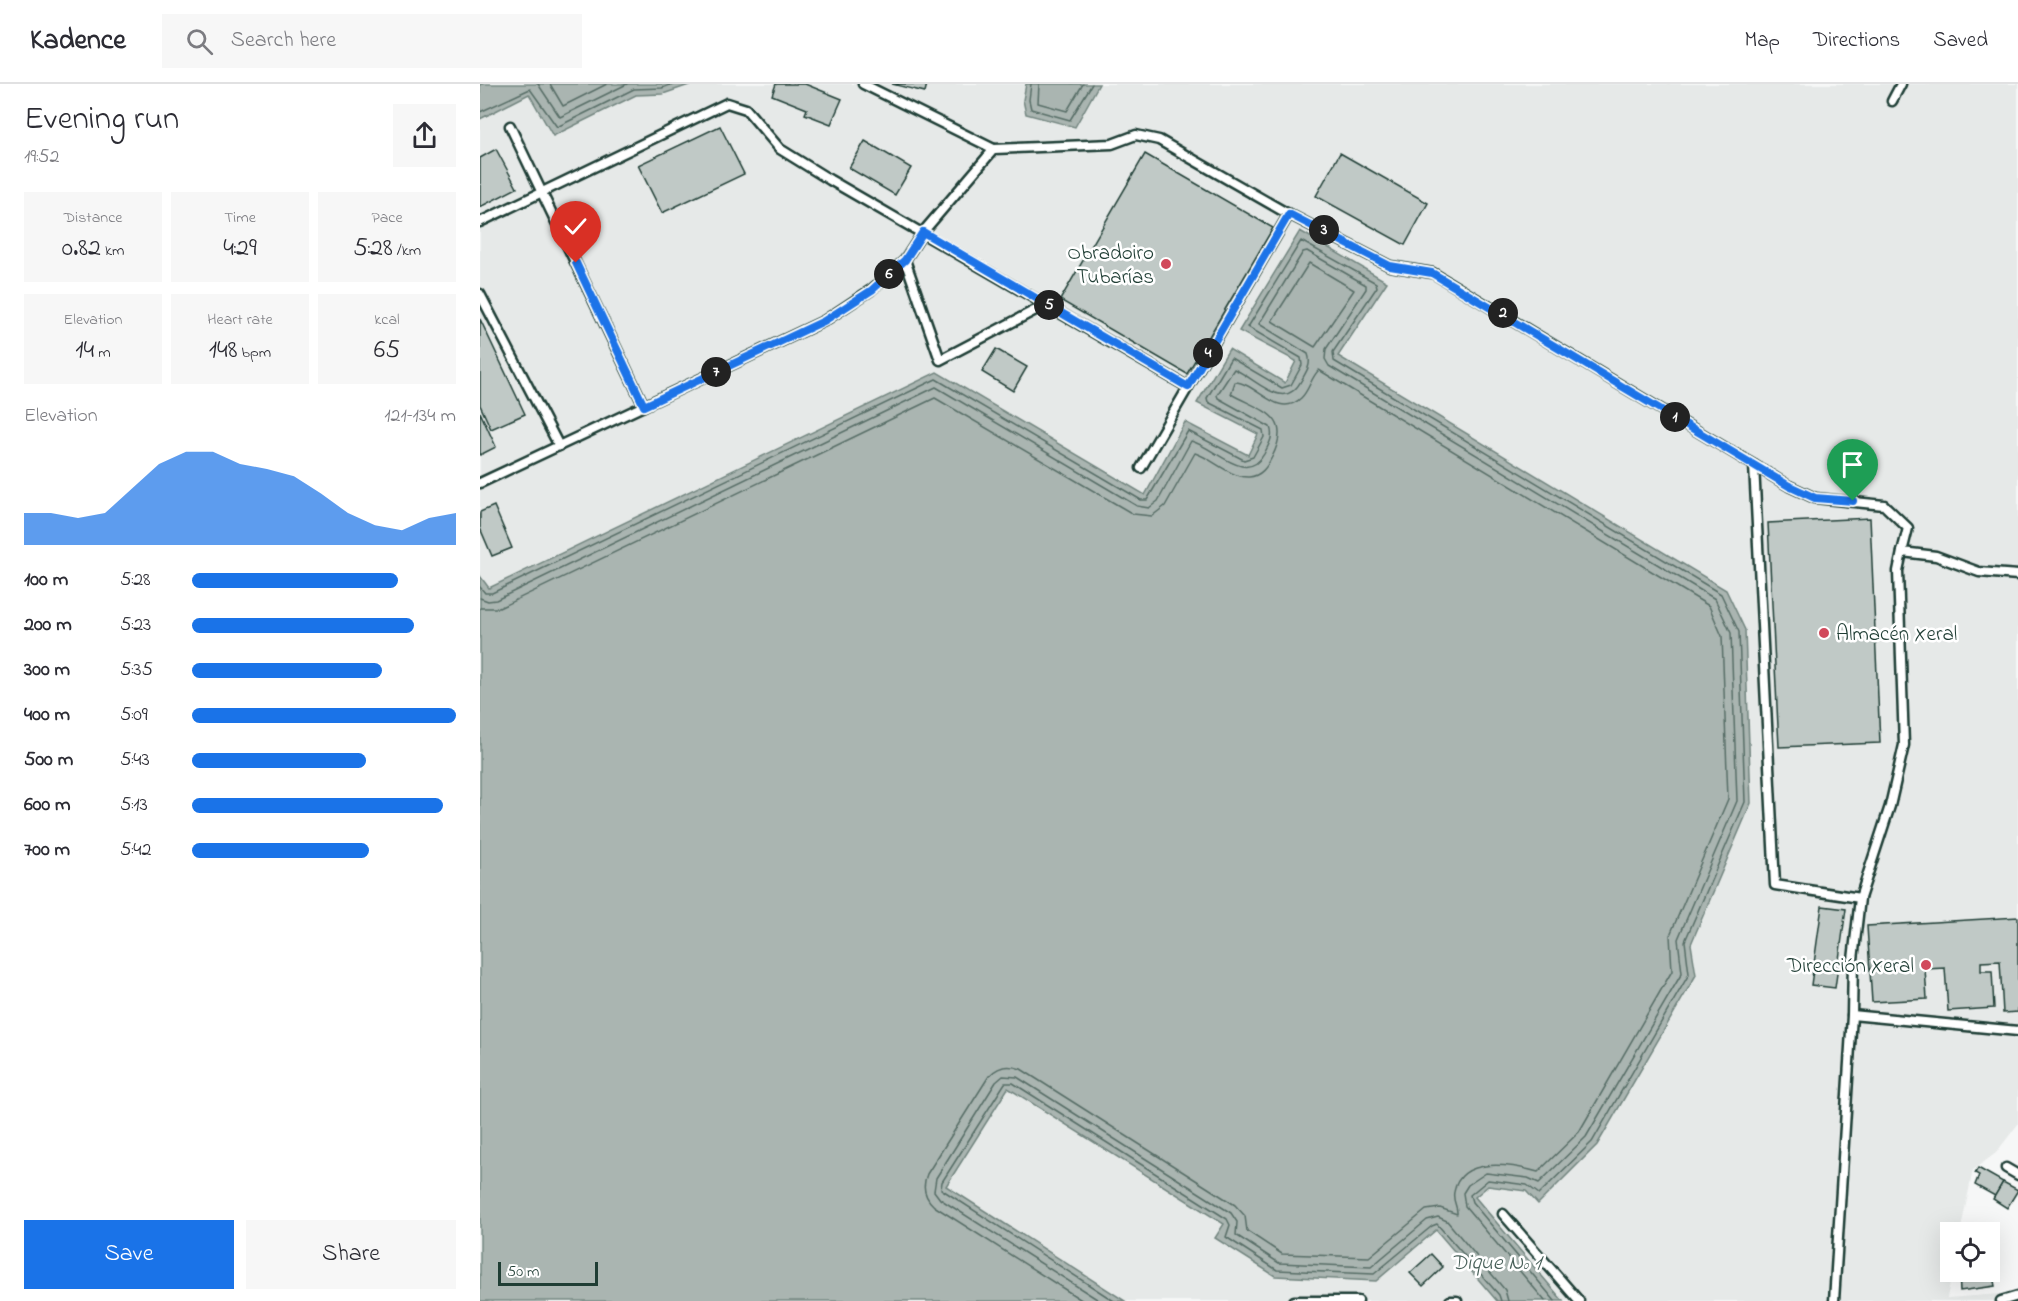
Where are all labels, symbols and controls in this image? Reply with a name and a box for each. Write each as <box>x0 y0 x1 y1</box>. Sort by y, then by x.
search box <box>162 14 582 68</box>
text: Kadence <box>30 21 126 62</box>
icon: search <box>183 25 216 58</box>
text: Search here <box>231 25 336 57</box>
text: Map <box>1744 26 1780 56</box>
text: Directions <box>1813 26 1900 56</box>
text: Saved <box>1933 26 1988 56</box>
text: Evening run <box>24 96 179 144</box>
button: share <box>393 104 456 167</box>
text: 19:52 <box>24 143 59 172</box>
pin <box>550 201 601 263</box>
text: Distance <box>64 206 122 230</box>
text: Time <box>224 206 256 230</box>
text: Pace <box>371 206 403 230</box>
icon: check <box>559 210 592 243</box>
pin: 3 <box>1309 215 1339 245</box>
text: 3 <box>1321 218 1327 242</box>
text: 0.82 <box>62 230 101 268</box>
text: 4:29 <box>223 230 257 268</box>
text: 5:28 <box>353 230 393 268</box>
text: km <box>101 239 124 263</box>
text: /km <box>393 239 421 263</box>
place label: Obradoiro Tubarías <box>1067 239 1154 293</box>
marker: Obradoiro Tubarías <box>1159 257 1173 271</box>
pin: 6 <box>874 259 904 289</box>
text: 6 <box>885 262 893 286</box>
pin: 5 <box>1034 290 1064 320</box>
text: 5 <box>1044 293 1054 317</box>
pin: 2 <box>1488 298 1518 328</box>
text: 2 <box>1499 301 1507 325</box>
text: Elevation <box>64 308 122 332</box>
text: Heart rate <box>207 308 273 332</box>
text: kcal <box>374 308 400 332</box>
text: 14 <box>75 332 94 370</box>
text: 148 <box>209 332 238 370</box>
text: 65 <box>374 332 400 370</box>
pin: 4 <box>1193 338 1223 368</box>
text: m <box>94 341 111 365</box>
text: bpm <box>238 341 271 365</box>
text: 4 <box>1205 341 1211 365</box>
pin: 7 <box>701 357 731 387</box>
text: 7 <box>713 360 719 384</box>
text: Elevation <box>24 402 98 431</box>
text: 121–134 m <box>384 402 456 431</box>
pin: 1 <box>1660 402 1690 432</box>
text: 1 <box>1672 405 1678 429</box>
pin <box>1827 439 1878 501</box>
icon: arrive <box>1836 448 1869 481</box>
text: 100 m <box>24 566 68 595</box>
text: 5:28 <box>120 566 151 595</box>
text: 200 m <box>24 611 72 640</box>
text: 5:23 <box>120 611 151 640</box>
place label: Almacén Xeral <box>1836 620 1957 650</box>
marker: Almacén Xeral <box>1817 626 1831 640</box>
text: 300 m <box>24 656 70 685</box>
text: 5:35 <box>120 656 153 685</box>
text: 400 m <box>24 701 70 730</box>
text: 5:09 <box>120 701 148 730</box>
text: 500 m <box>24 746 73 775</box>
text: 5:43 <box>120 746 150 775</box>
text: 600 m <box>24 791 71 820</box>
text: 5:13 <box>120 791 148 820</box>
text: 700 m <box>24 836 70 865</box>
text: 5:42 <box>120 836 151 865</box>
place label: Dirección Xeral <box>1786 952 1914 982</box>
marker: Dirección Xeral <box>1919 958 1933 972</box>
button: Save <box>24 1220 234 1289</box>
button: Share <box>246 1220 456 1289</box>
map controls <box>1940 1222 2000 1282</box>
button: locate <box>1940 1222 2000 1282</box>
water label: Dique Nº 1 <box>1451 1248 1544 1280</box>
scale bar <box>498 1259 598 1286</box>
text: 50 m <box>507 1260 539 1284</box>

